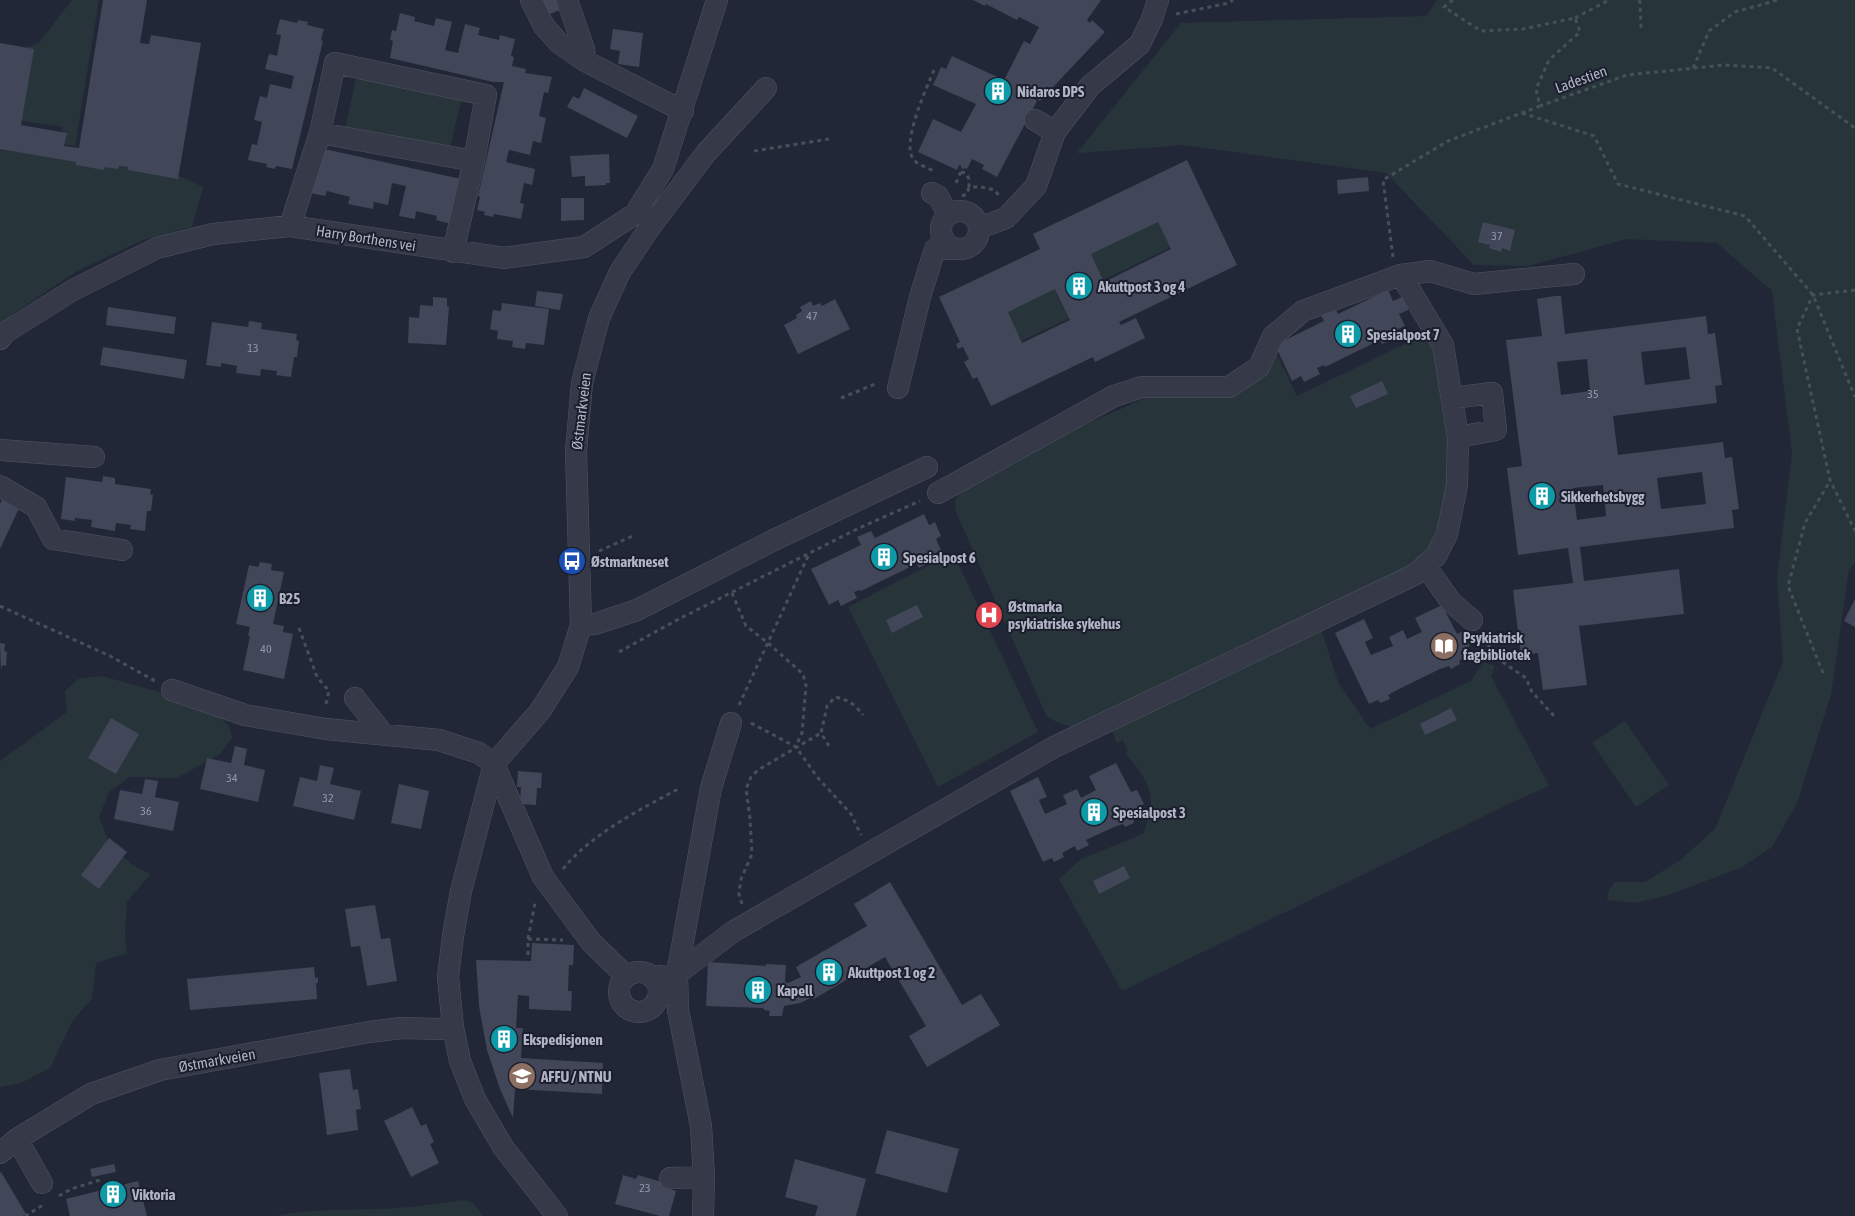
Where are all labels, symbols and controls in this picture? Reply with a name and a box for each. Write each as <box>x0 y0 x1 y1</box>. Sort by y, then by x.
street label: Ladestien <box>1553 62 1609 96</box>
building icon: Nidaros DPS <box>983 76 1013 106</box>
place label: Nidaros DPS <box>1017 83 1085 100</box>
street label: Harry Borthens vei <box>315 222 417 254</box>
house number: 37 <box>1491 229 1503 243</box>
building icon: Akuttpost 3 og 4 <box>1064 271 1094 301</box>
place label: Akuttpost 3 og 4 <box>1097 278 1185 295</box>
house number: 47 <box>806 309 818 323</box>
building icon: Spesialpost 7 <box>1333 319 1363 349</box>
place label: Spesialpost 7 <box>1367 326 1440 343</box>
house number: 13 <box>247 341 259 355</box>
street label: Østmarkveien <box>568 371 594 451</box>
house number: 35 <box>1587 387 1599 401</box>
building icon: Sikkerhetsbygg <box>1527 481 1557 511</box>
place label: Sikkerhetsbygg <box>1561 488 1645 505</box>
building icon: Spesialpost 6 <box>869 542 899 572</box>
bus stop icon: Østmarkneset <box>557 546 587 576</box>
place label: Spesialpost 6 <box>903 549 976 566</box>
place label: Østmarkneset <box>591 553 669 570</box>
building icon: B25 <box>245 583 275 613</box>
place label: B25 <box>279 590 300 607</box>
place label: Østmarka psykiatriske sykehus <box>1008 598 1121 632</box>
hospital icon: Østmarka psykiatriske sykehus <box>974 600 1004 630</box>
place label: Psykiatrisk fagbibliotek <box>1462 629 1531 663</box>
library icon: Psykiatrisk fagbibliotek <box>1429 631 1459 661</box>
house number: 40 <box>260 642 272 656</box>
house number: 34 <box>226 771 238 785</box>
house number: 32 <box>322 791 334 805</box>
building icon: Spesialpost 3 <box>1079 797 1109 827</box>
house number: 36 <box>140 804 152 818</box>
place label: Spesialpost 3 <box>1113 804 1186 821</box>
building icon: Akuttpost 1 og 2 <box>814 957 844 987</box>
place label: Akuttpost 1 og 2 <box>847 964 935 981</box>
building icon: Kapell <box>743 975 773 1005</box>
place label: Kapell <box>777 982 814 999</box>
building icon: Ekspedisjonen <box>489 1024 519 1054</box>
place label: Ekspedisjonen <box>523 1031 603 1048</box>
street label: Østmarkveien <box>177 1045 257 1075</box>
school or university icon: AFFU / NTNU <box>507 1061 537 1091</box>
place label: AFFU / NTNU <box>540 1068 612 1085</box>
building icon: Viktoria <box>98 1179 128 1209</box>
house number: 23 <box>639 1181 651 1195</box>
place label: Viktoria <box>131 1186 175 1203</box>

